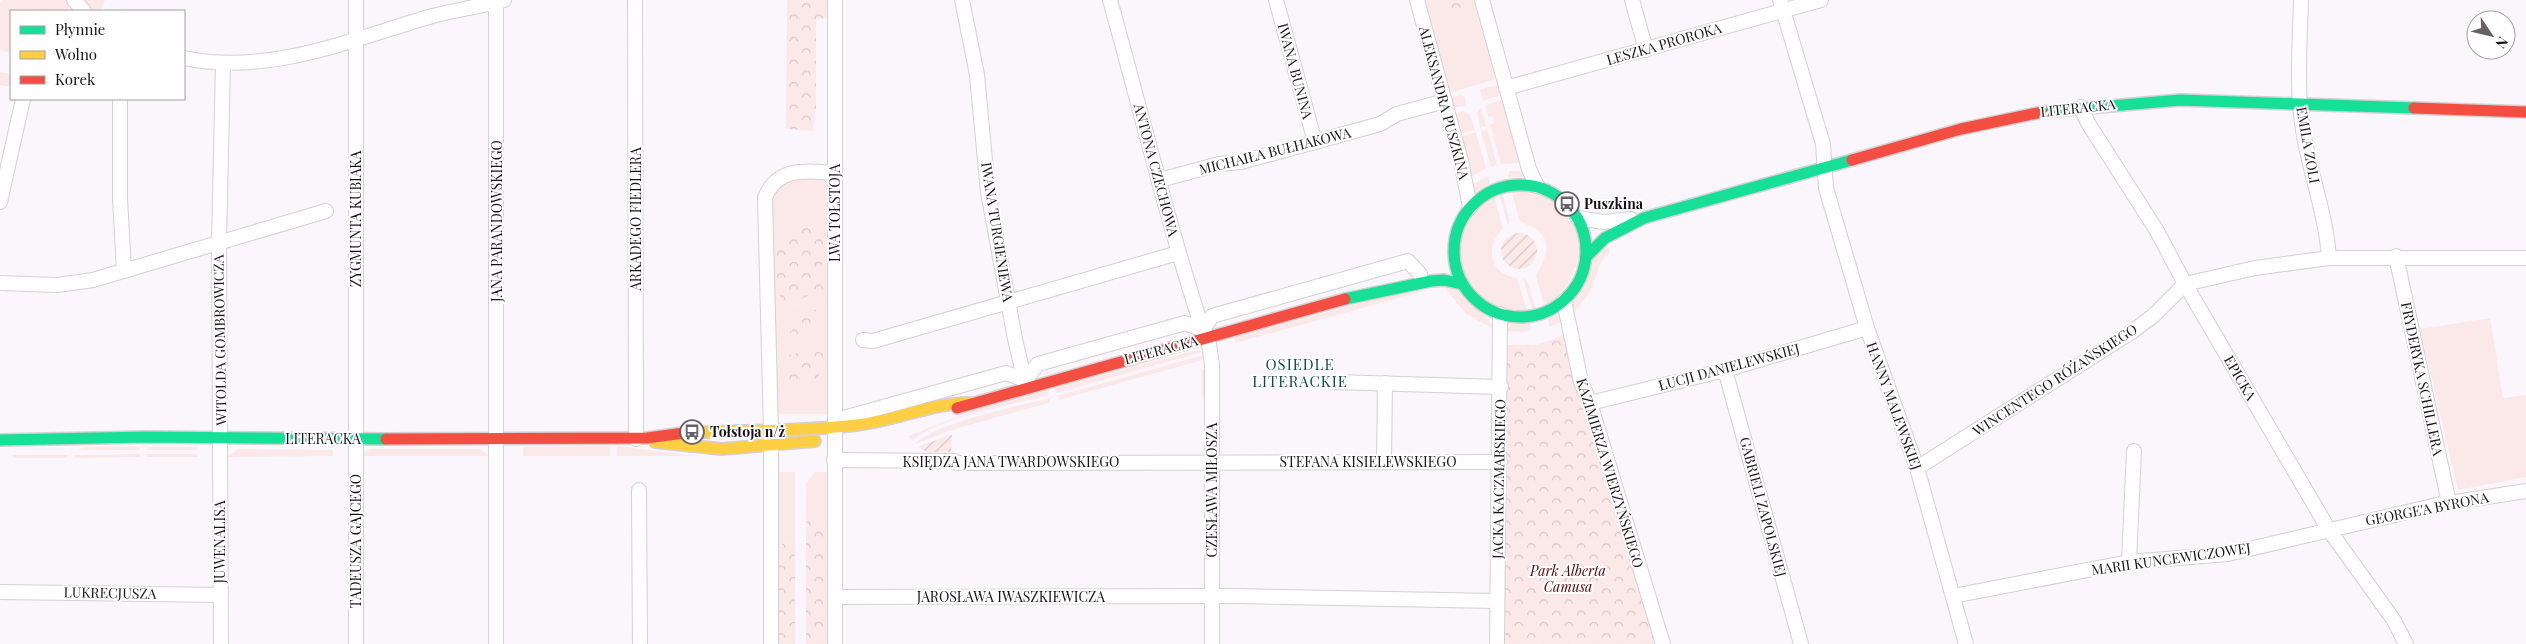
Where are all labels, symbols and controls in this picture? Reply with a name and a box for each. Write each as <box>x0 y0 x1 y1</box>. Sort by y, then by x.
legend <box>10 10 185 100</box>
north arrow <box>2466 10 2516 60</box>
street label: LESZKA PROROKA <box>1604 18 1724 69</box>
text: Płynnie <box>55 19 105 39</box>
street label: IWANA BUNINA <box>1274 21 1317 121</box>
street label: ALEKSANDRA PUSZKINA <box>1415 23 1474 182</box>
text: N <box>2491 33 2513 52</box>
text: Wolno <box>54 44 97 64</box>
text: Korek <box>55 69 96 89</box>
street label: LITERACKA <box>2039 94 2117 121</box>
street label: ANTONA CZECHOWA <box>1129 100 1183 239</box>
street label: EMILA ZOLI <box>2292 105 2325 185</box>
street label: MICHAIŁA BUŁHAKOWA <box>1197 122 1353 179</box>
street label: JANA PARANDOWSKIEGO <box>487 140 506 303</box>
street label: ARKADEGO FIEDLERA <box>626 147 645 292</box>
street label: ZYGMUNTA KUBIAKA <box>346 150 365 287</box>
street label: IWANA TURGIENIEWA <box>977 161 1018 303</box>
street label: LWA TOŁSTOJA <box>825 164 844 262</box>
bus stop icon: Puszkina <box>1554 191 1580 217</box>
place label: Puszkina <box>1584 194 1644 213</box>
street label: WITOLDA GOMBROWICZA <box>209 254 231 427</box>
street label: FRYDERYKA SCHILLERA <box>2397 300 2448 458</box>
street label: WINCENTEGO RÓŻAŃSKIEGO <box>1968 319 2141 441</box>
street label: LITERACKA <box>1122 331 1200 368</box>
street label: ŁUCJI DANIELEWSKIEJ <box>1656 338 1802 395</box>
street label: HANNY MALEWSKIEJ <box>1862 339 1927 473</box>
street label: EPICKA <box>2220 352 2261 404</box>
district label: OSIEDLE LITERACKIE <box>1252 354 1348 391</box>
street label: KAZIMIERZA WIERZYŃSKIEGO <box>1573 376 1648 570</box>
street label: JACKA KACZMARSKIEGO <box>1488 399 1509 560</box>
bus stop icon: Tołstoja n/ż <box>679 419 705 445</box>
place label: Tołstoja n/ż <box>710 422 785 441</box>
street label: CZESŁAWA MIŁOSZA <box>1202 422 1221 557</box>
street label: LITERACKA <box>285 429 361 448</box>
street label: GABRIELI ZAPOLSKIEJ <box>1736 435 1791 579</box>
street label: KSIĘDZA JANA TWARDOWSKIEGO <box>903 452 1119 471</box>
street label: STEFANA KISIELEWSKIEGO <box>1279 452 1457 471</box>
street label: TADEUSZA GAJCEGO <box>346 474 365 608</box>
street label: GEORGE'A BYRONA <box>2364 487 2490 530</box>
street label: JUWENALISA <box>210 500 229 584</box>
street label: MARII KUNCEWICZOWEJ <box>2090 538 2252 579</box>
park label: Park Alberta Camusa <box>1529 561 1606 596</box>
street label: LUKRECJUSZA <box>63 582 157 603</box>
street label: JAROSŁAWA IWASZKIEWICZA <box>916 587 1105 606</box>

